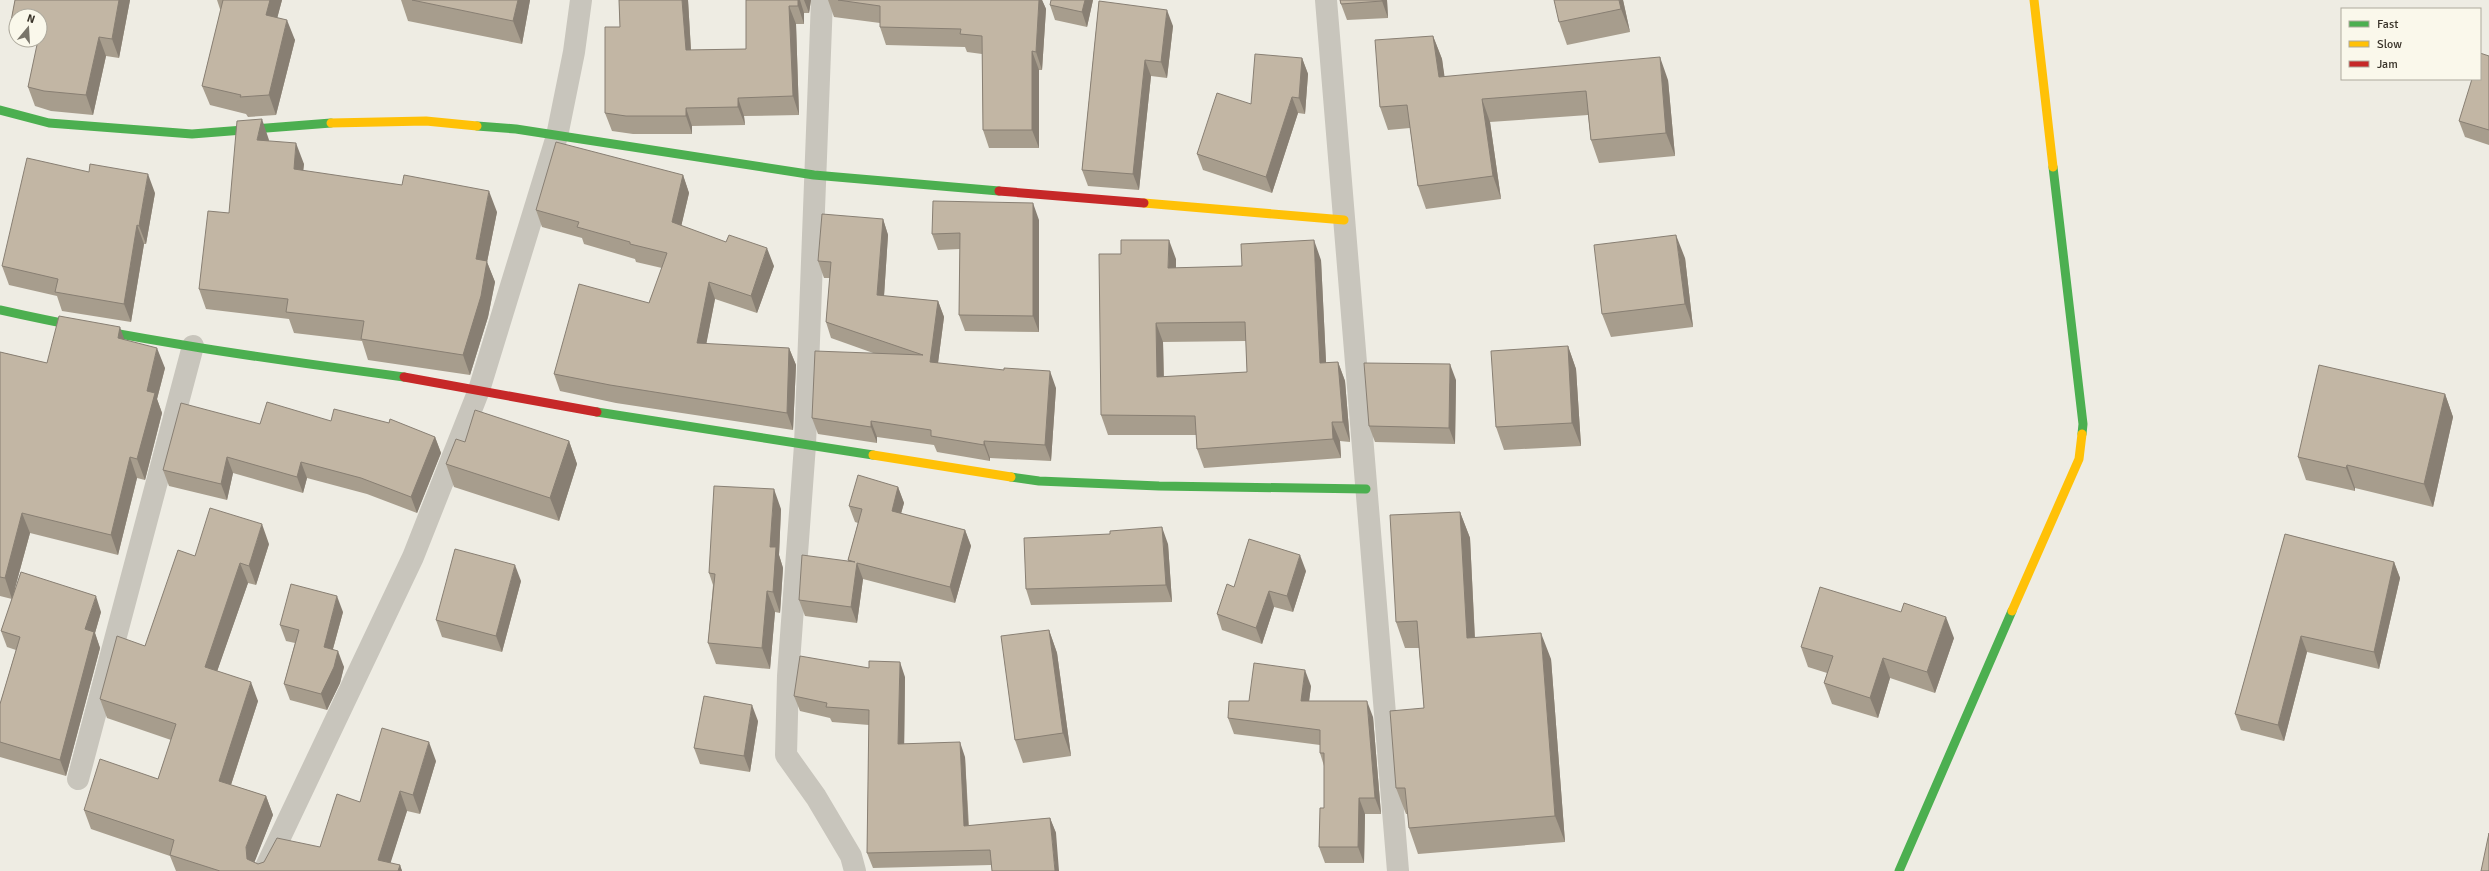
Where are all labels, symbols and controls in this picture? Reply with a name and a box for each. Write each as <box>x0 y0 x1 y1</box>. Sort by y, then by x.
north arrow <box>8 8 48 48</box>
legend <box>2341 8 2481 80</box>
text: N <box>25 12 37 26</box>
text: Fast <box>2377 17 2398 32</box>
text: Slow <box>2377 37 2402 52</box>
text: Jam <box>2377 57 2398 72</box>

